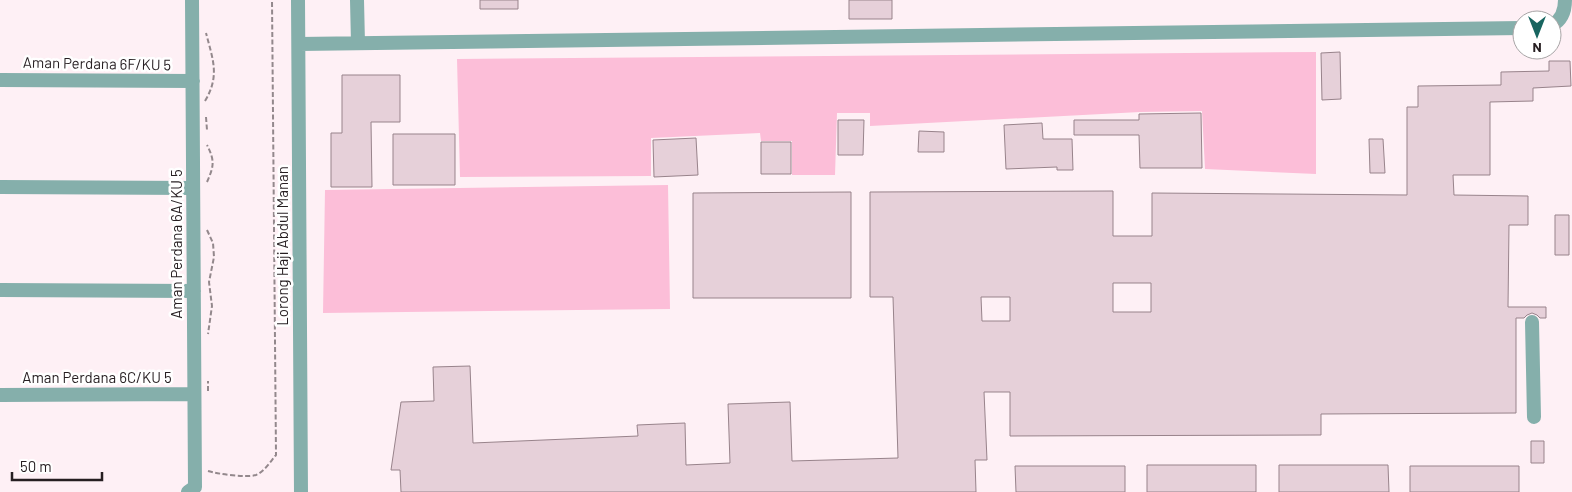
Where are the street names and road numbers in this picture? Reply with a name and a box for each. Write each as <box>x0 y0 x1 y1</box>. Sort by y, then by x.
street label: Aman Perdana 6F/KU 5 <box>23 53 171 73</box>
street label: Lorong Haji Abdul Manan <box>273 166 291 326</box>
street label: Aman Perdana 6A/KU 5 <box>167 169 185 319</box>
street label: Aman Perdana 6C/KU 5 <box>22 368 172 386</box>

